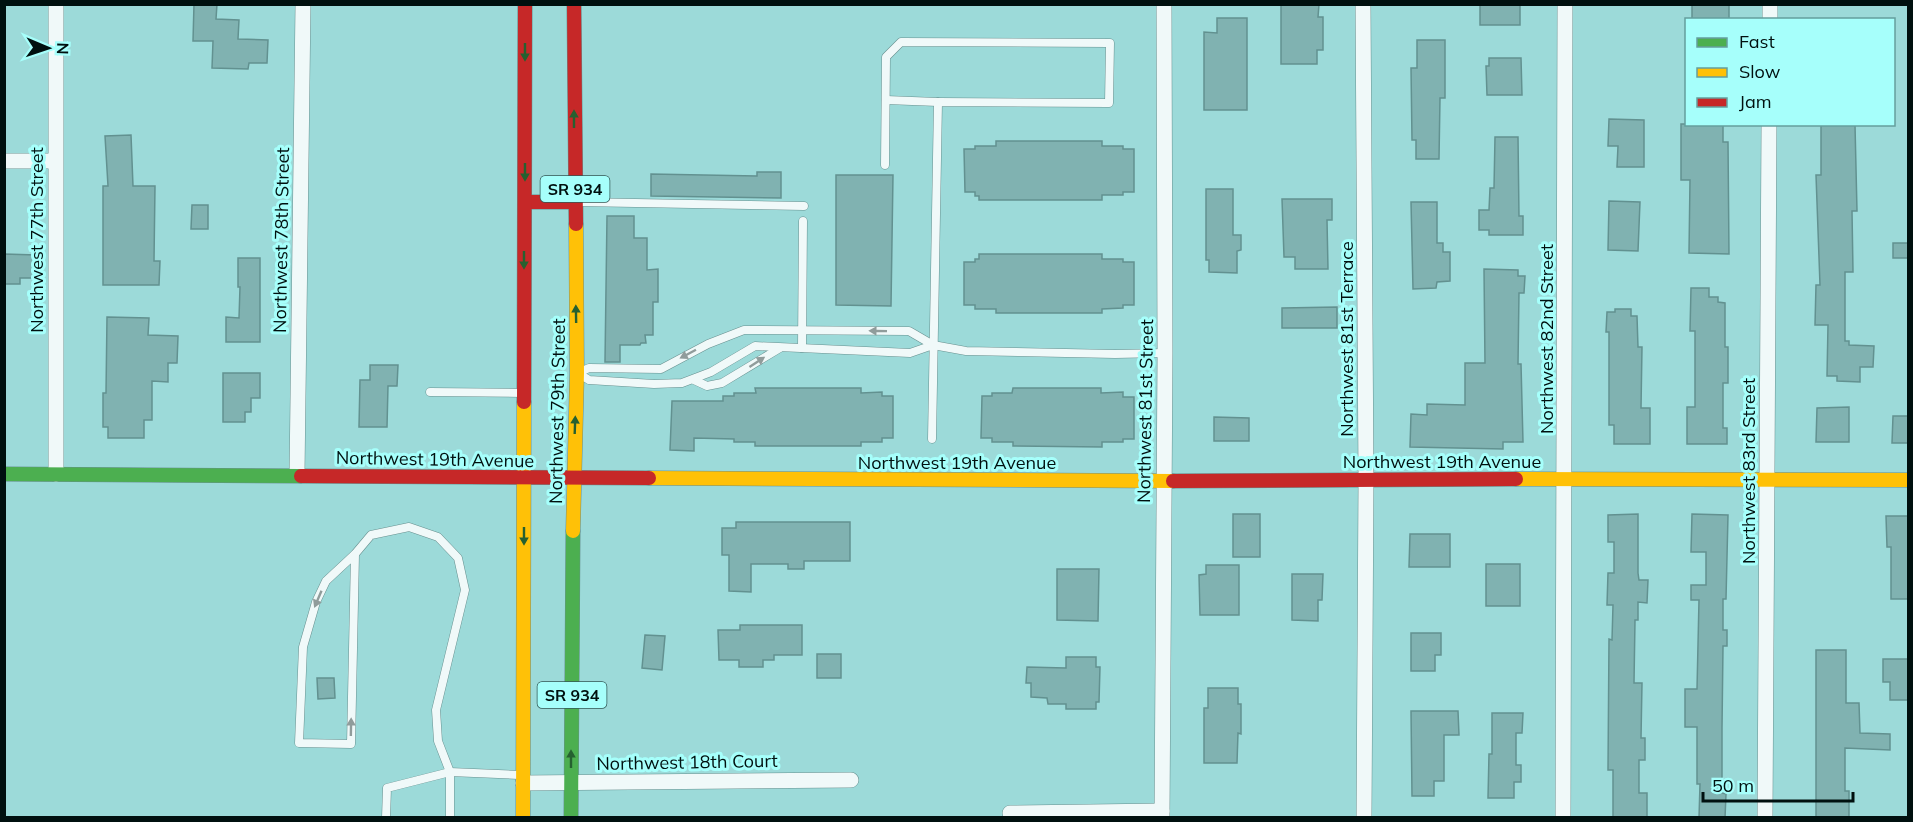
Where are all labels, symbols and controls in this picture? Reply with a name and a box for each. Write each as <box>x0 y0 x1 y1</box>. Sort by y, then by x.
north arrow <box>18 18 78 78</box>
legend <box>1685 18 1895 126</box>
text: Fast <box>1739 30 1775 53</box>
text: N <box>53 42 73 55</box>
one-way arrow <box>520 43 530 62</box>
text: Slow <box>1739 60 1781 83</box>
text: Jam <box>1739 90 1772 113</box>
one-way arrow <box>569 110 579 129</box>
street label: Northwest 77th Street <box>25 147 48 333</box>
street label: Northwest 78th Street <box>268 147 294 333</box>
one-way arrow <box>520 162 530 181</box>
road number: SR 934 <box>540 176 610 202</box>
street label: Northwest 81st Terrace <box>1335 241 1358 437</box>
street label: Northwest 82nd Street <box>1535 244 1558 434</box>
one-way arrow <box>519 251 529 270</box>
one-way arrow <box>571 305 581 324</box>
street label: Northwest 79th Street <box>544 318 570 504</box>
street label: Northwest 81st Street <box>1132 319 1158 503</box>
one-way arrow <box>868 326 887 336</box>
one-way arrow <box>680 350 697 359</box>
one-way arrow <box>749 357 765 368</box>
street label: Northwest 83rd Street <box>1737 378 1760 564</box>
one-way arrow <box>570 416 580 435</box>
street label: Northwest 19th Avenue <box>336 446 534 472</box>
street label: Northwest 19th Avenue <box>1343 450 1541 473</box>
street label: Northwest 19th Avenue <box>858 451 1056 474</box>
one-way arrow <box>519 527 528 546</box>
one-way arrow <box>313 590 323 608</box>
road number: SR 934 <box>538 682 606 708</box>
one-way arrow <box>346 717 356 736</box>
street label: Northwest 18th Court <box>596 749 778 775</box>
one-way arrow <box>566 750 576 769</box>
scale bar <box>1703 765 1853 803</box>
text: 50 m <box>1712 774 1754 797</box>

